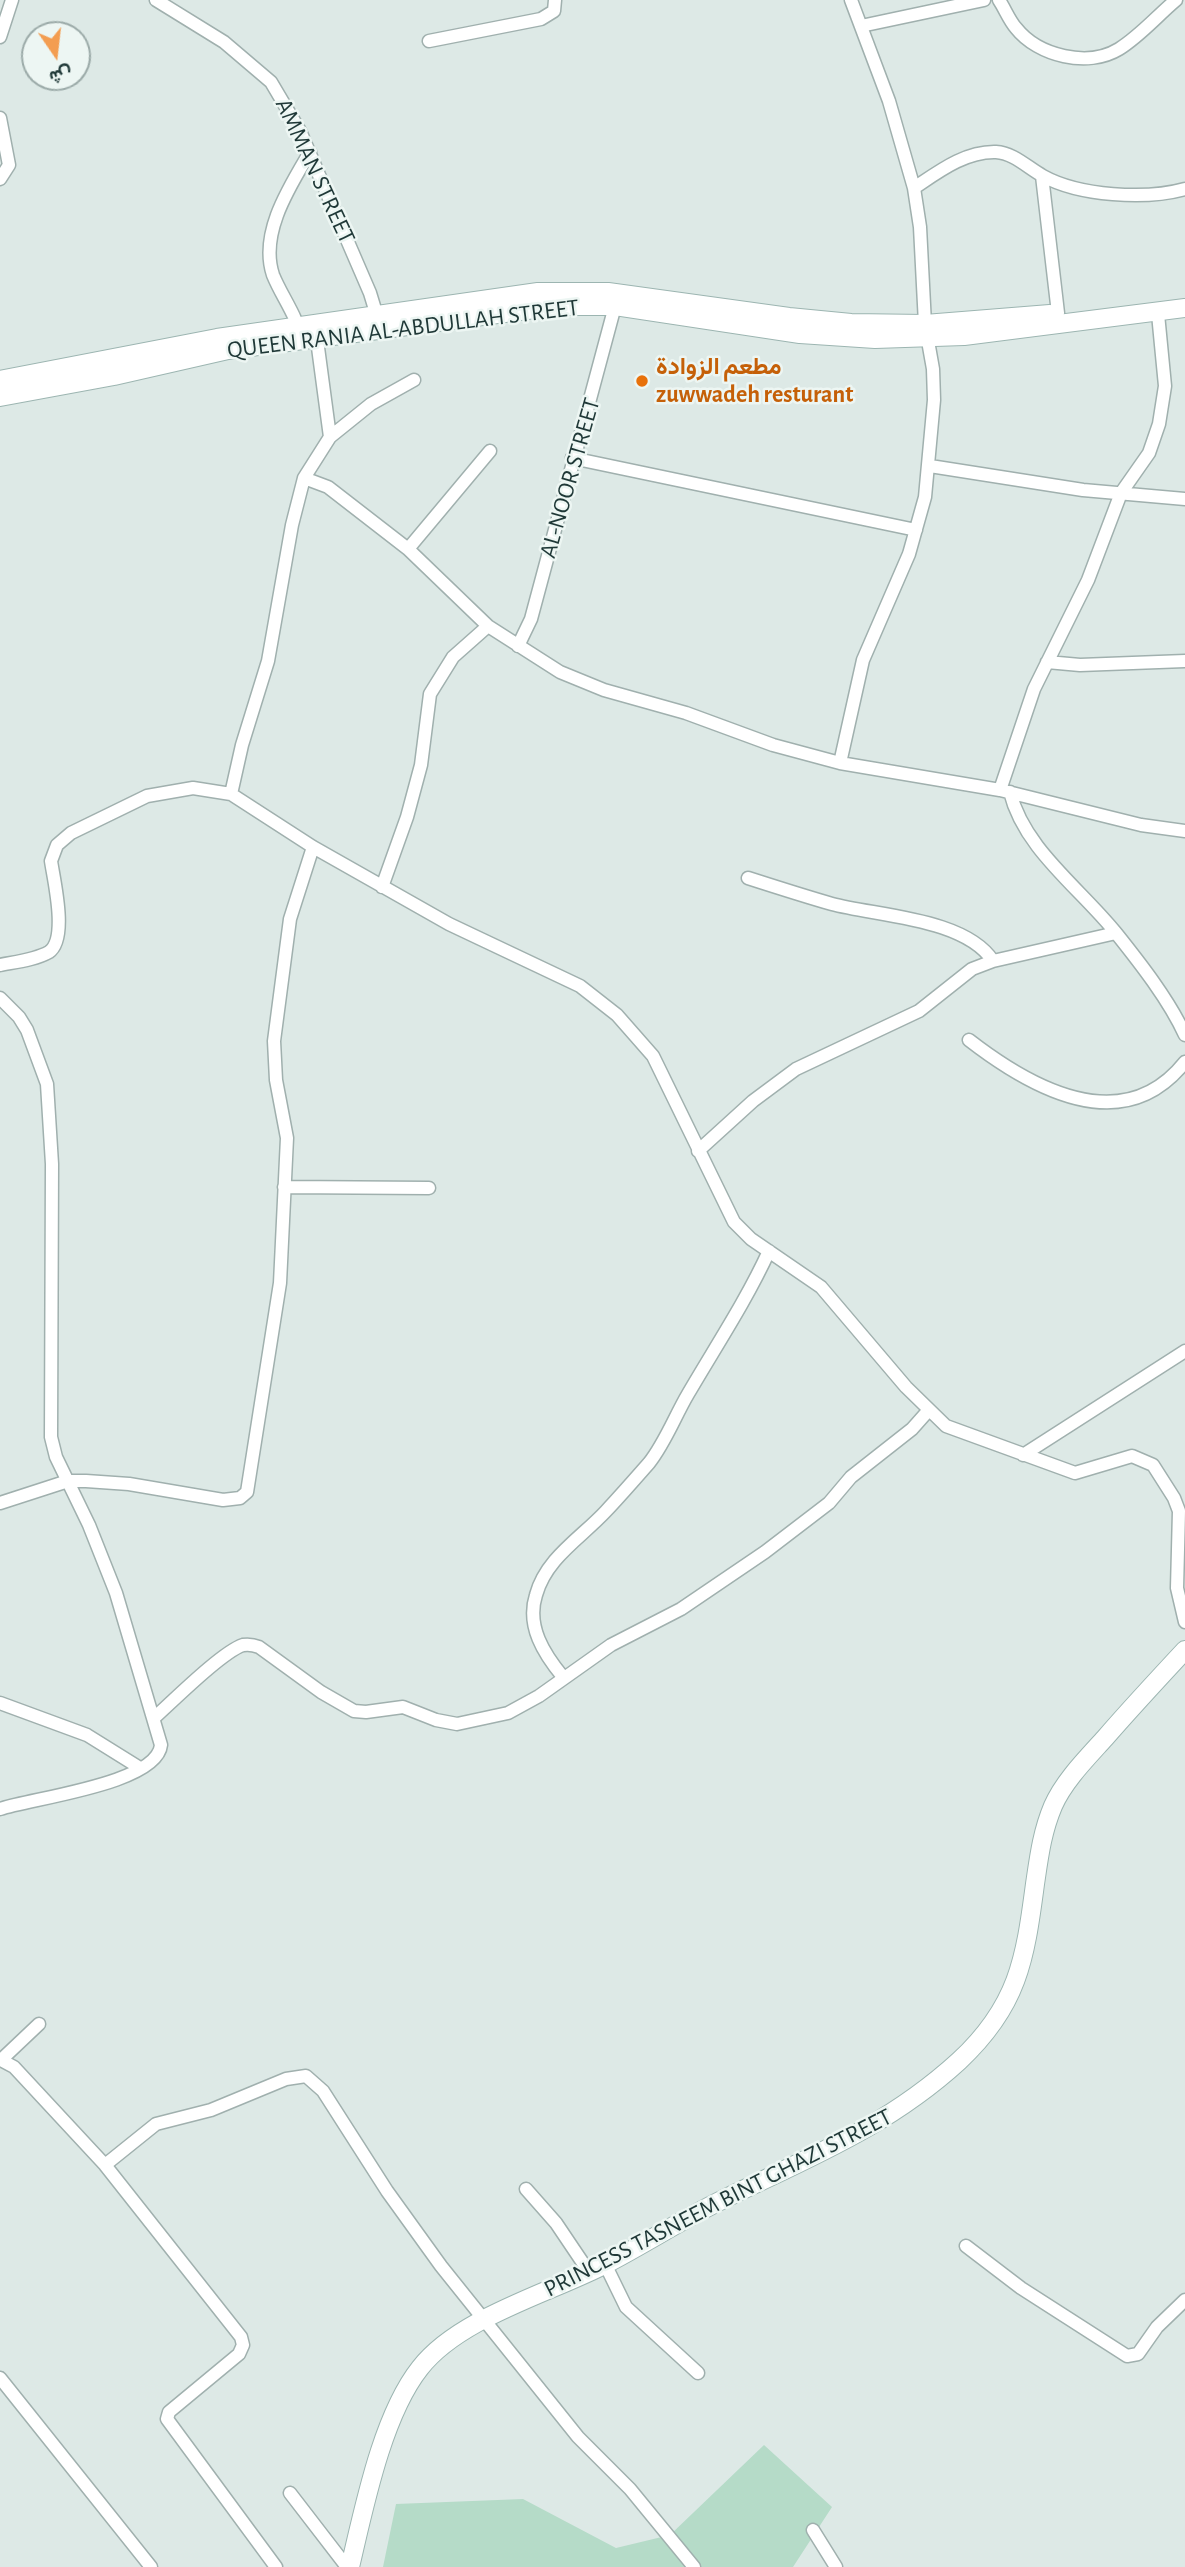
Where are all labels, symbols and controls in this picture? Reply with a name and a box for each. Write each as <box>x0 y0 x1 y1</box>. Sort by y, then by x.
north arrow <box>21 21 91 91</box>
text: ش <box>47 63 74 87</box>
street label: AMMAN STREET <box>269 94 361 248</box>
street label: QUEEN RANIA AL-ABDULLAH STREET <box>225 293 581 365</box>
place label: مطعم الزوادة zuwwadeh resturant <box>656 353 853 409</box>
marker: مطعم الزوادة zuwwadeh resturant <box>634 373 650 389</box>
street label: AL-NOOR STREET <box>533 395 607 561</box>
street label: PRINCESS TASNEEM BINT GHAZI STREET <box>539 2102 897 2304</box>

